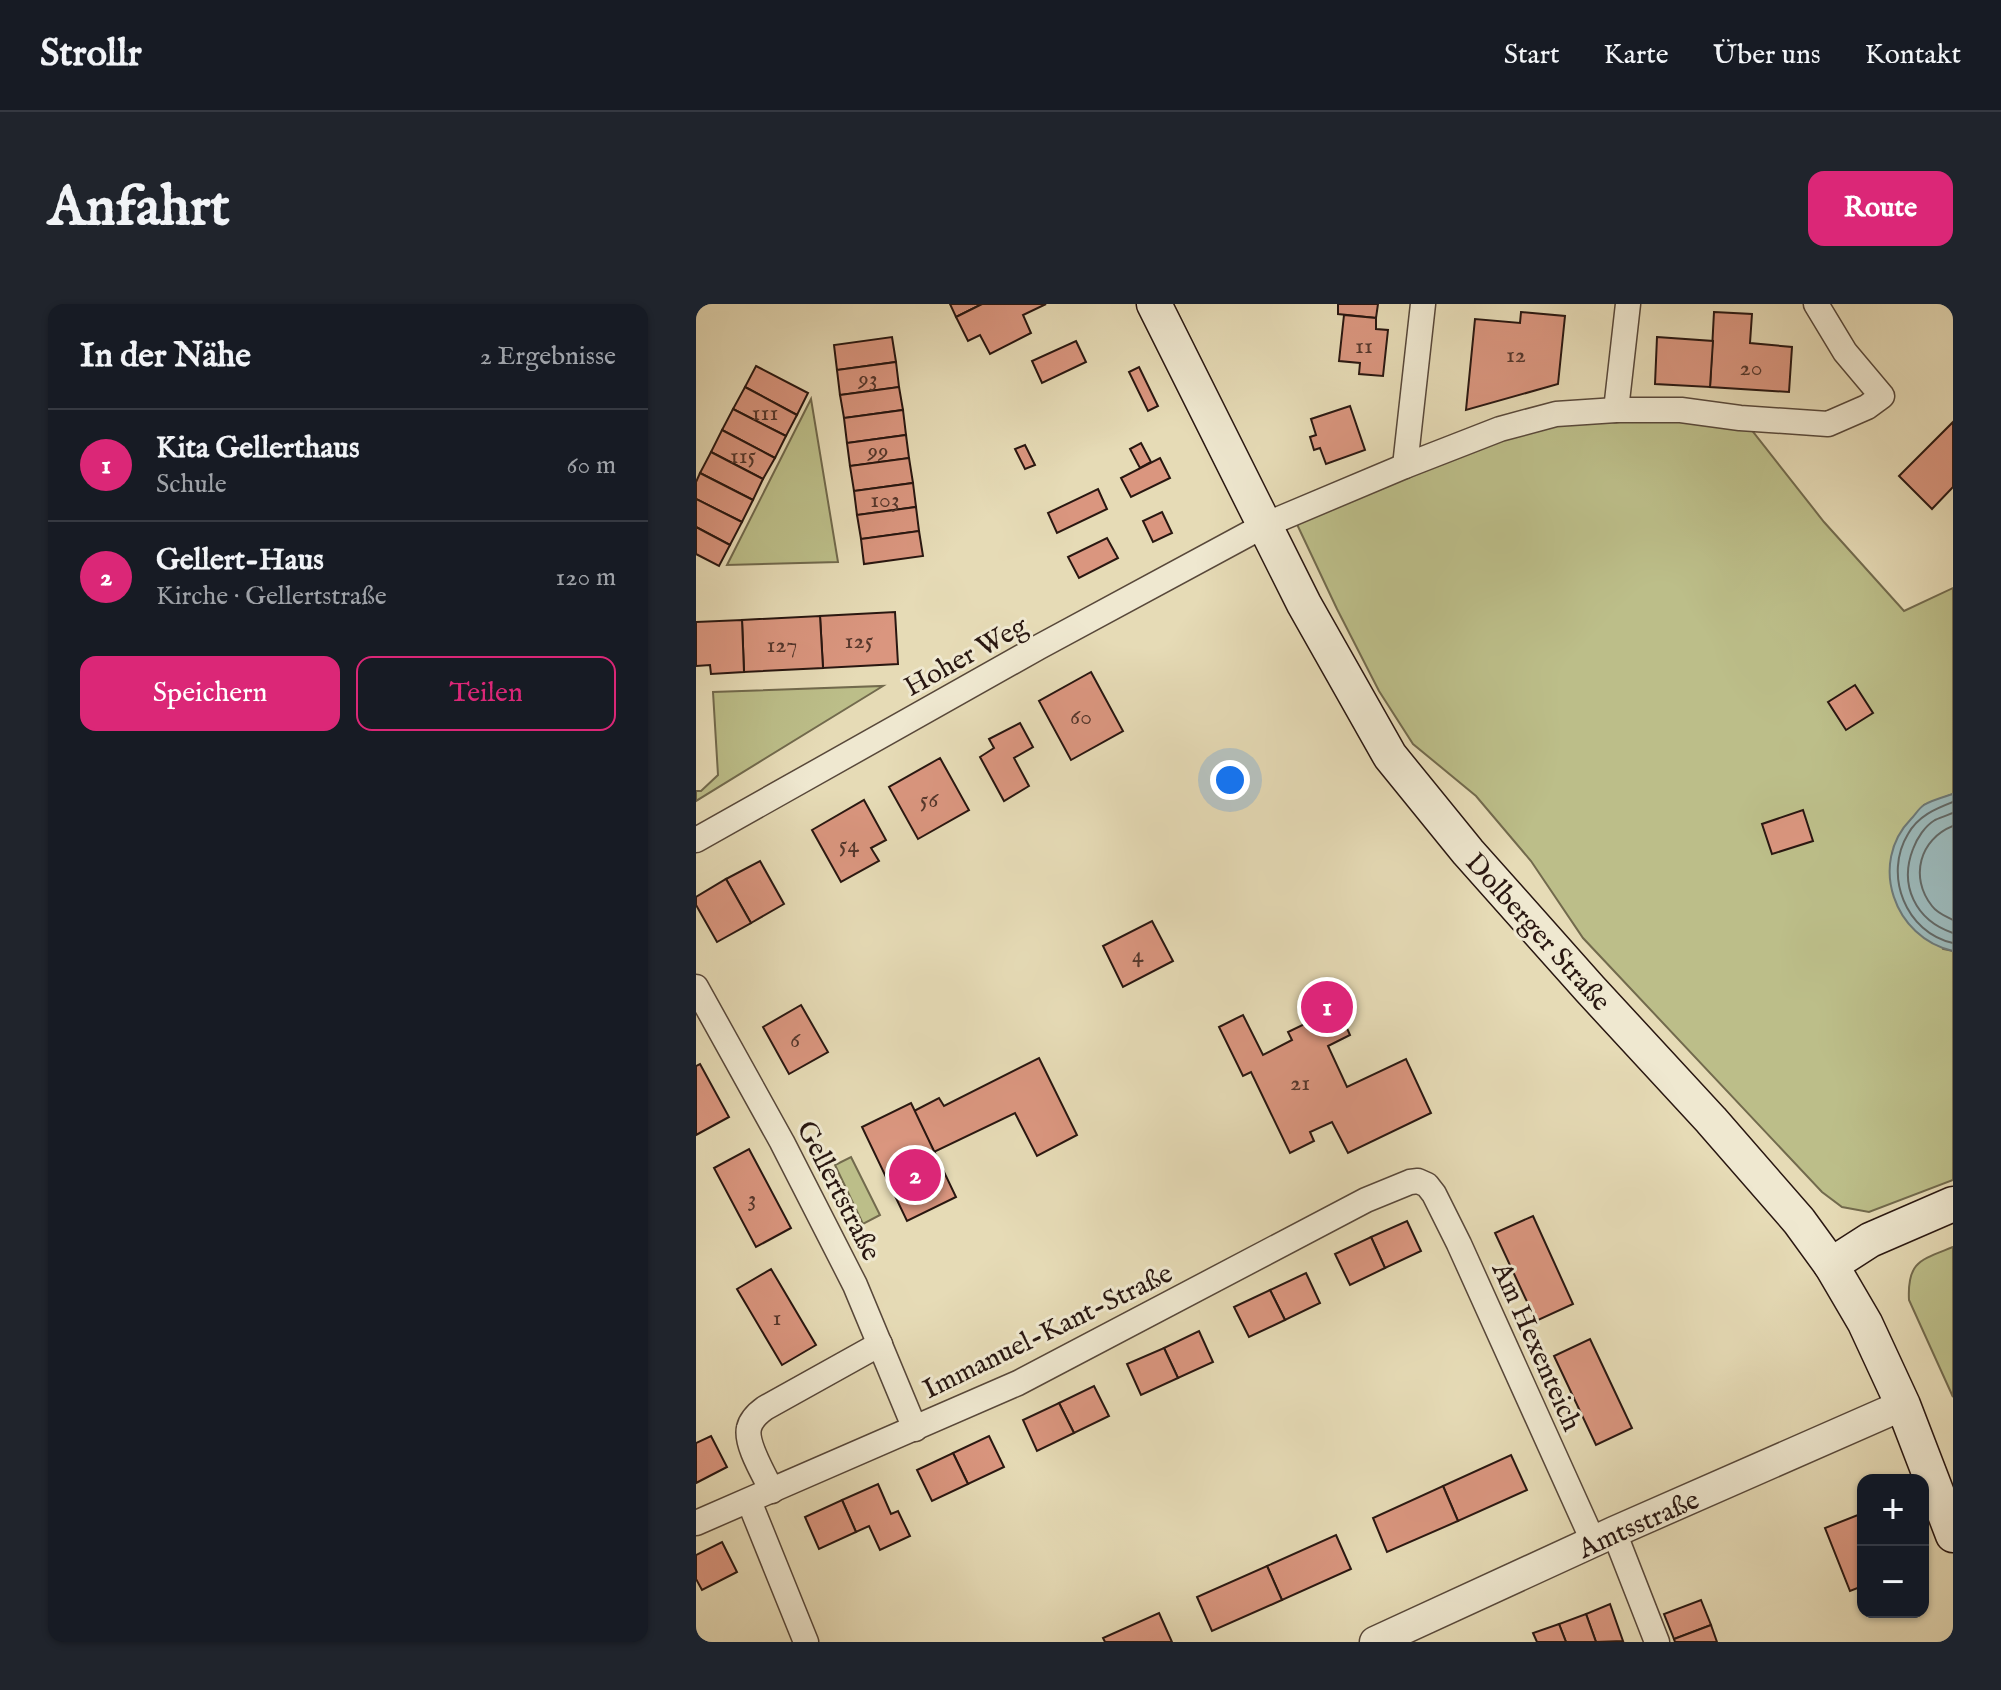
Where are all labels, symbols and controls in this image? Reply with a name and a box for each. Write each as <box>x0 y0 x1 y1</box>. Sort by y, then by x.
text: Strollr <box>40 31 142 79</box>
text: Start <box>1504 38 1560 73</box>
text: Karte <box>1604 38 1669 73</box>
text: Über uns <box>1713 38 1821 73</box>
text: Kontakt <box>1865 38 1961 73</box>
button: Route <box>1808 171 1953 246</box>
text: Anfahrt <box>48 173 230 244</box>
house number: 11 <box>1355 331 1373 362</box>
text: In der Nähe <box>80 335 251 378</box>
text: 2 Ergebnisse <box>480 340 616 373</box>
house number: 12 <box>1506 340 1526 371</box>
house number: 20 <box>1739 353 1763 384</box>
house number: 93 <box>857 364 878 395</box>
house number: 111 <box>752 398 778 429</box>
text: Kita Gellerthaus <box>156 430 359 468</box>
house number: 99 <box>867 436 888 467</box>
house number: 115 <box>730 441 757 472</box>
text: 1 <box>101 449 111 482</box>
text: 60 m <box>567 449 616 482</box>
text: Schule <box>156 468 227 501</box>
house number: 103 <box>870 485 900 516</box>
text: Gellert-Haus <box>156 542 324 580</box>
text: 2 <box>100 561 112 594</box>
text: 120 m <box>556 561 616 594</box>
text: Kirche · Gellertstraße <box>156 580 387 613</box>
street label: Hoher Weg <box>898 609 1035 705</box>
house number: 125 <box>845 626 874 657</box>
house number: 127 <box>766 630 798 661</box>
button: Speichern <box>80 656 340 731</box>
button: Teilen <box>356 656 616 731</box>
house number: 60 <box>1070 702 1092 733</box>
your location <box>1210 760 1250 800</box>
house number: 56 <box>920 785 939 816</box>
house number: 54 <box>839 830 859 861</box>
street label: Dolberger Straße <box>1457 846 1618 1019</box>
house number: 4 <box>1132 940 1144 971</box>
pin: 1 <box>1301 977 1353 1037</box>
house number: 6 <box>790 1025 801 1056</box>
house number: 21 <box>1290 1068 1310 1099</box>
street label: Gellertstraße <box>788 1115 888 1267</box>
pin: 2 <box>889 1145 941 1205</box>
house number: 3 <box>748 1184 756 1215</box>
street label: Immanuel-Kant-Straße <box>917 1256 1179 1408</box>
street label: Am Hexenteich <box>1483 1256 1589 1437</box>
house number: 1 <box>773 1303 781 1334</box>
map controls <box>1857 1474 1929 1618</box>
button: + <box>1857 1474 1929 1546</box>
street label: Amtsstraße <box>1572 1483 1705 1568</box>
button: − <box>1857 1546 1929 1618</box>

